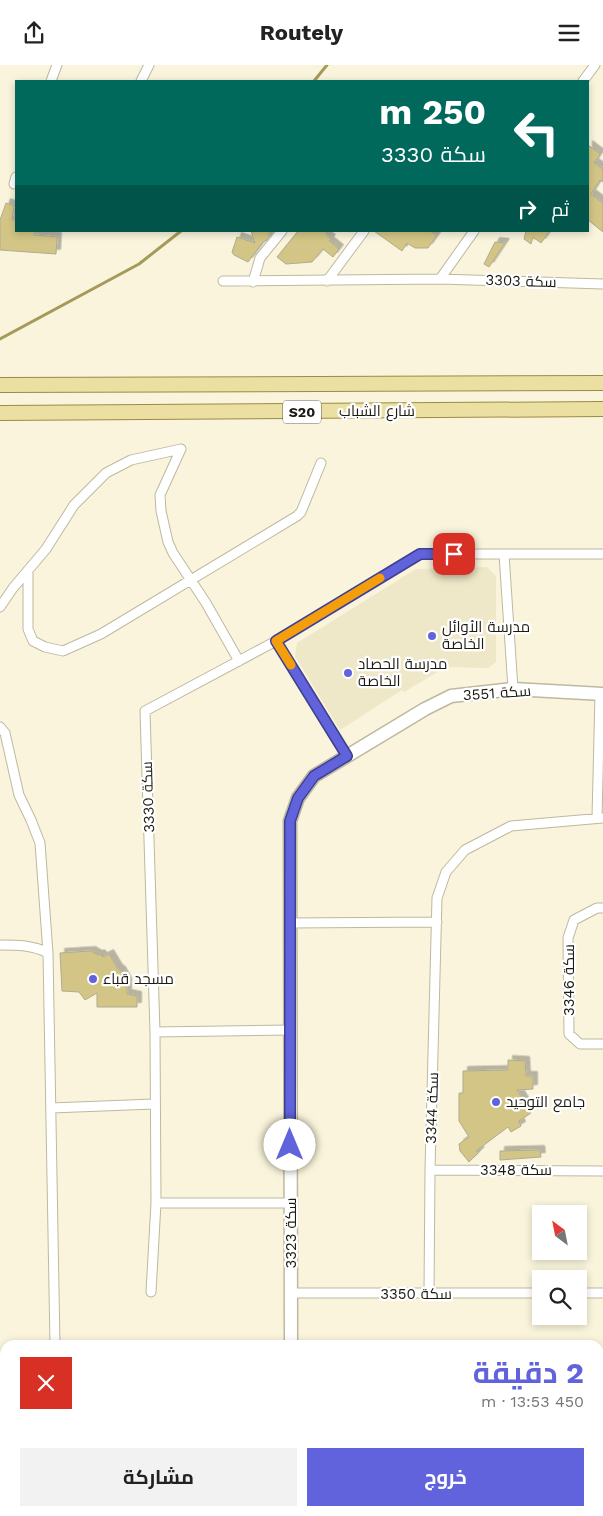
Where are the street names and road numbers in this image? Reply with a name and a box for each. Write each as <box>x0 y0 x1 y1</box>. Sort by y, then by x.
street label: سكة 3303 <box>485 271 557 291</box>
road number: S20 <box>283 401 321 423</box>
street label: شارع الشباب <box>339 402 415 422</box>
street label: سكة 3551 <box>462 682 532 704</box>
street label: سكة 3330 <box>138 761 158 833</box>
street label: سكة 3346 <box>560 944 578 1016</box>
street label: سكة 3344 <box>422 1072 442 1144</box>
street label: سكة 3348 <box>480 1161 552 1179</box>
street label: سكة 3323 <box>282 1197 300 1269</box>
street label: سكة 3350 <box>380 1285 452 1303</box>

